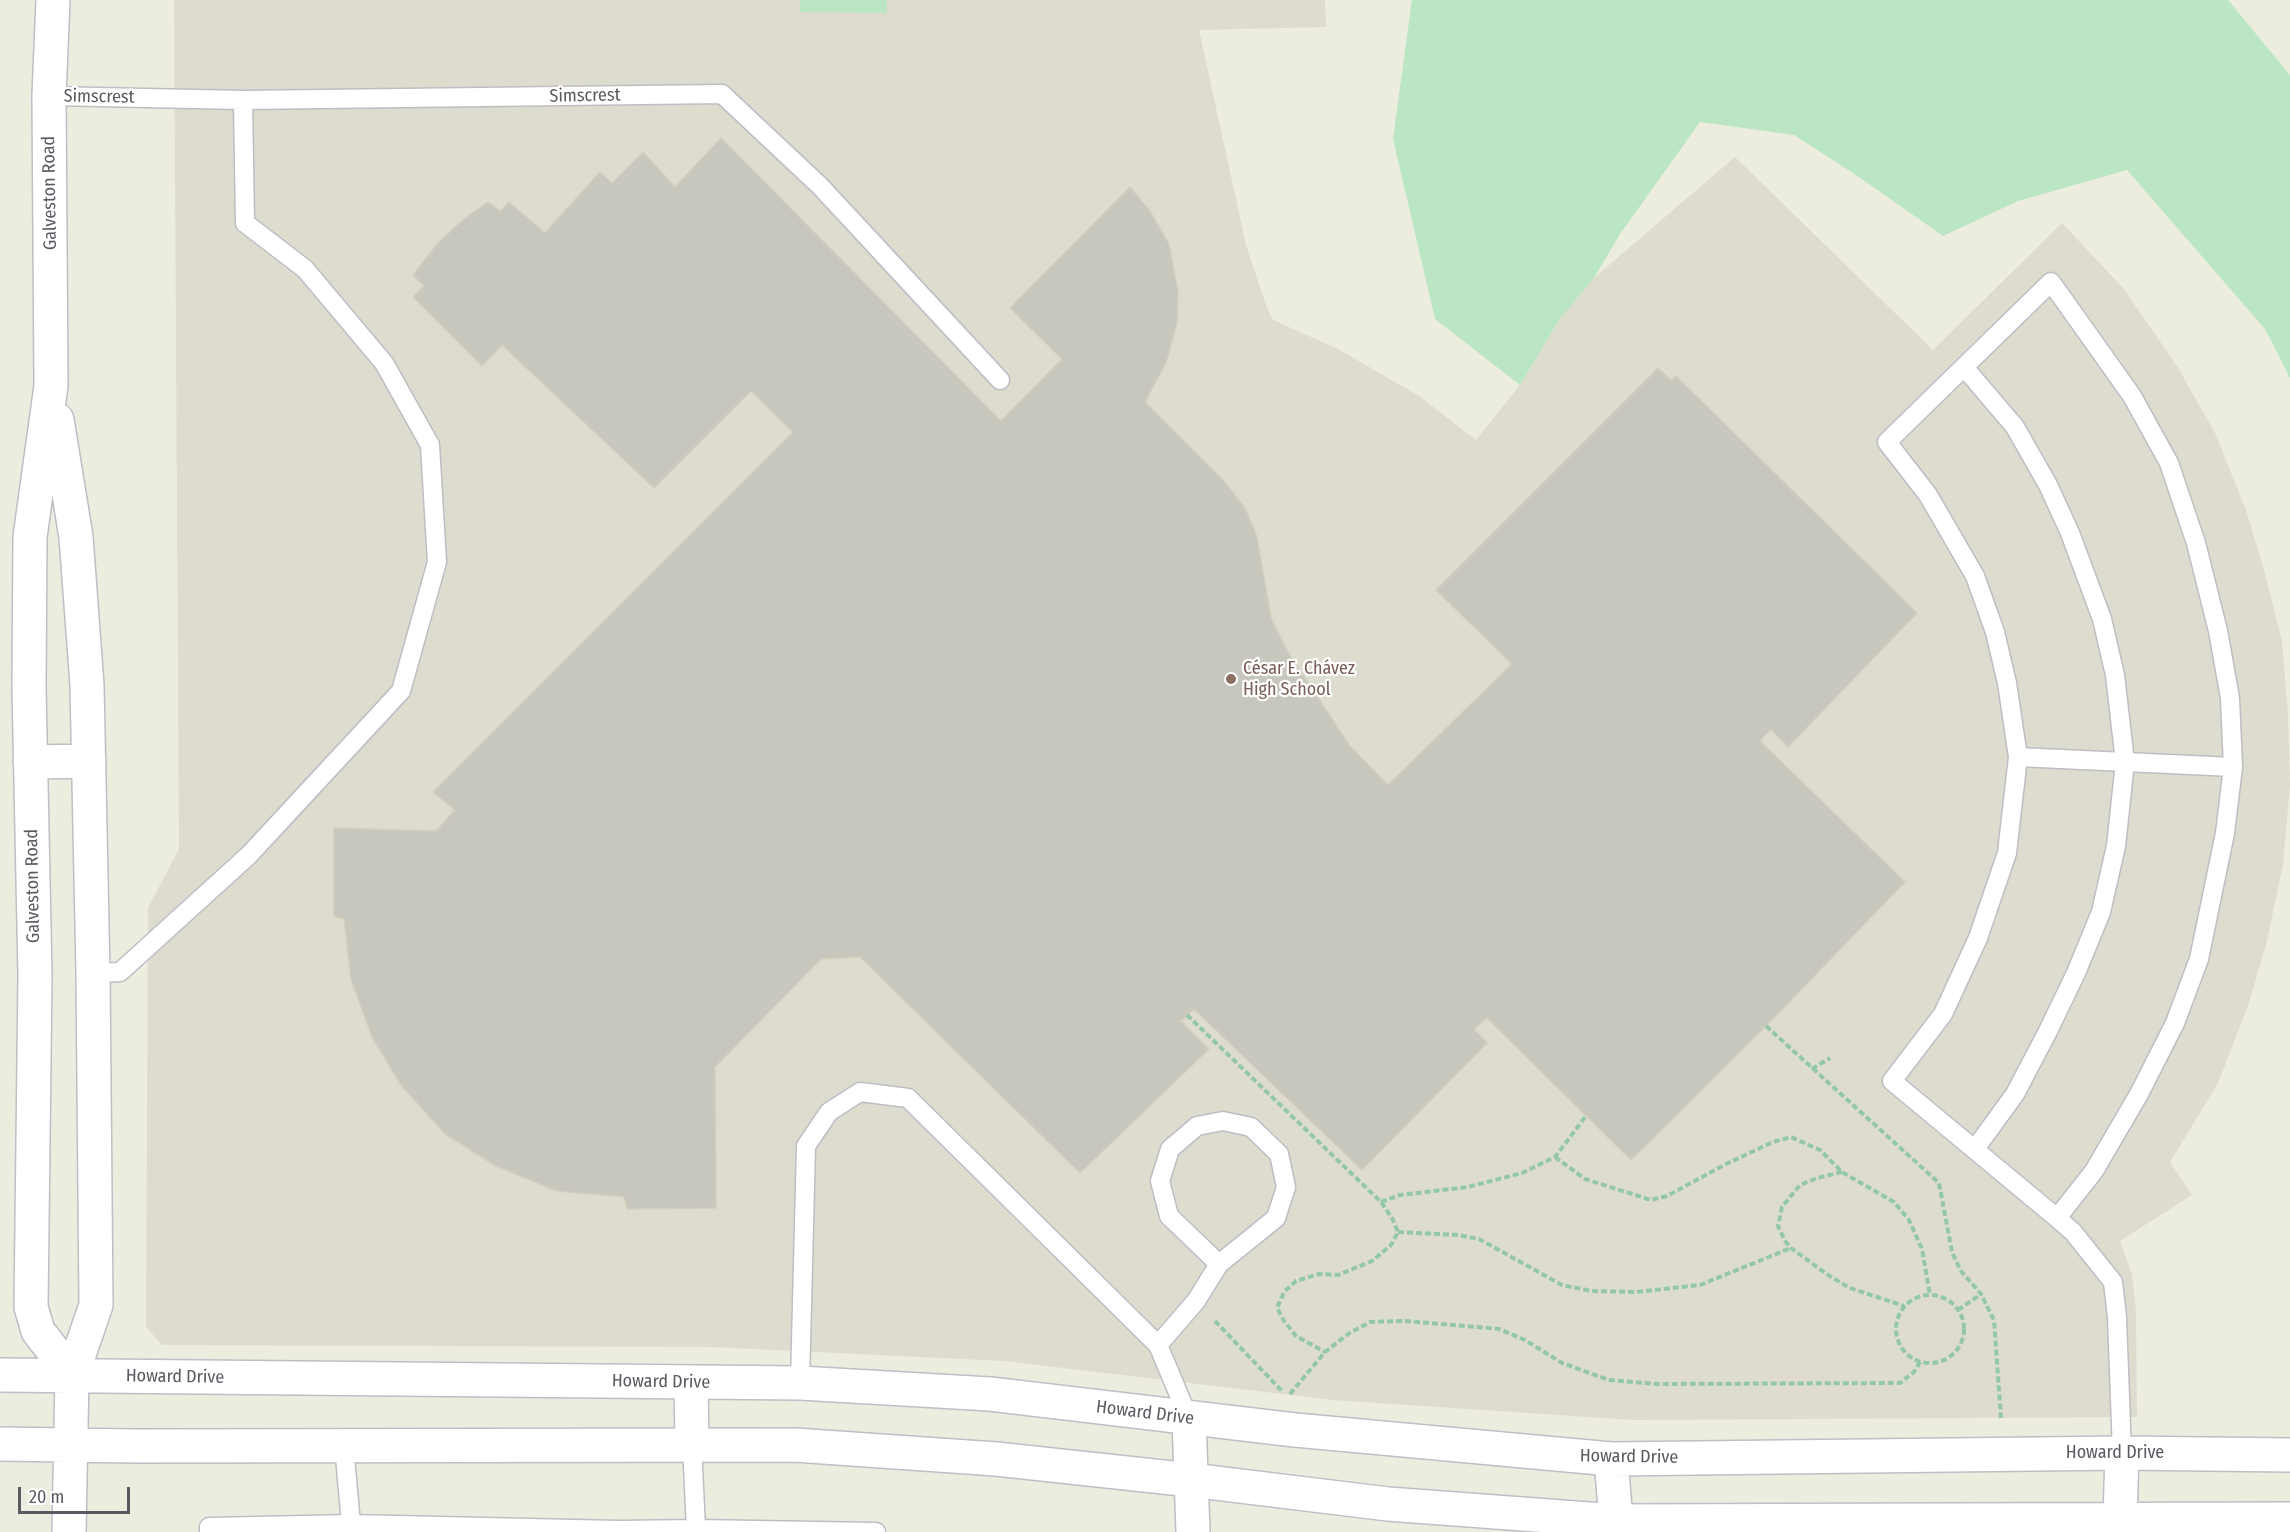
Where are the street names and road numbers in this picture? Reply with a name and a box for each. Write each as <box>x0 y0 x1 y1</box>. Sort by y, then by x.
street label: Simscrest <box>549 85 621 107</box>
street label: Simscrest <box>63 86 135 108</box>
street label: Galveston Road <box>38 136 62 250</box>
street label: Galveston Road <box>21 829 45 943</box>
street label: Howard Drive <box>126 1365 224 1389</box>
street label: Howard Drive <box>612 1370 710 1394</box>
street label: Howard Drive <box>1095 1396 1195 1430</box>
street label: Howard Drive <box>2066 1442 2164 1464</box>
street label: Howard Drive <box>1580 1445 1678 1469</box>

